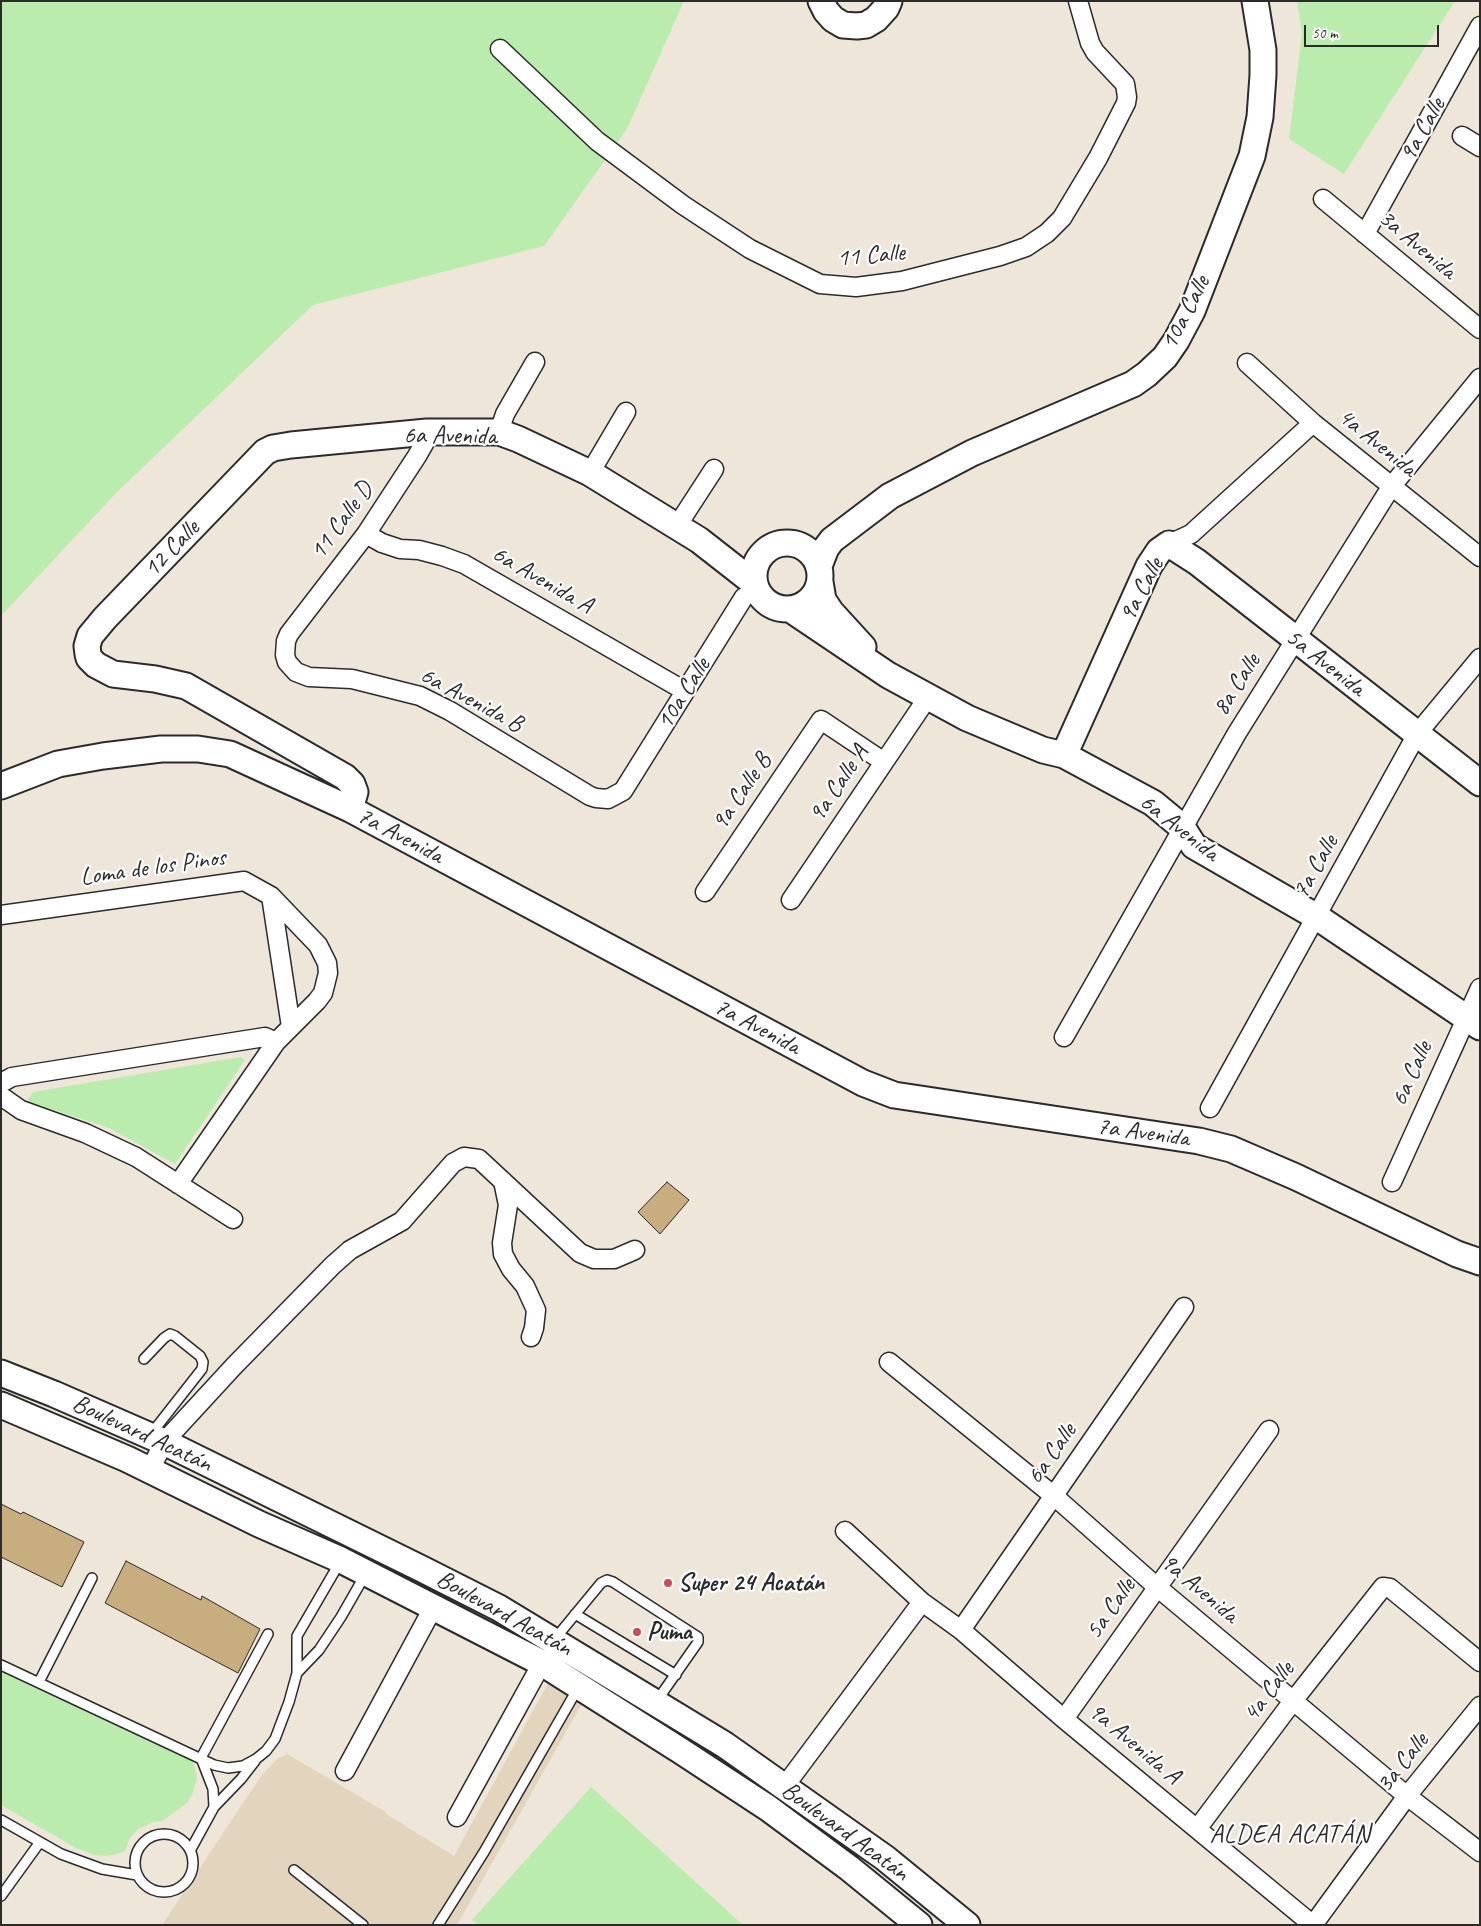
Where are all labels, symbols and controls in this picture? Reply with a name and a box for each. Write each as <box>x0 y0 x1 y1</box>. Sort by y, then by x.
scale bar <box>1306 15 1441 47</box>
text: 50 m <box>1312 24 1338 43</box>
street label: 9a Calle <box>1394 93 1452 167</box>
street label: 3a Avenida <box>1372 204 1462 286</box>
street label: 11 Calle <box>836 238 906 274</box>
street label: 10a Calle <box>1155 271 1217 355</box>
street label: 4a Avenida <box>1331 402 1423 484</box>
street label: 6a Avenida <box>403 421 497 451</box>
street label: 11 Calle D <box>304 476 380 566</box>
street label: 12 Calle <box>138 514 206 584</box>
street label: 6a Avenida A <box>486 539 598 621</box>
street label: 9a Calle <box>1113 553 1171 627</box>
street label: 5a Avenida <box>1279 623 1371 703</box>
street label: 8a Calle <box>1206 648 1268 722</box>
street label: 10a Calle <box>650 653 718 735</box>
street label: 6a Avenida B <box>414 660 528 740</box>
street label: 9a Calle A <box>802 740 876 828</box>
street label: 9a Calle B <box>705 748 779 836</box>
street label: 6a Avenida <box>1133 788 1225 868</box>
street label: 7a Avenida <box>352 801 448 871</box>
street label: 7a Calle <box>1287 830 1345 904</box>
street label: Loma de los Pinos <box>78 843 228 893</box>
street label: 7a Avenida <box>709 992 805 1062</box>
street label: 6a Calle <box>1385 1037 1439 1111</box>
street label: 7a Avenida <box>1095 1112 1191 1154</box>
street label: Boulevard Acatán <box>68 1389 216 1479</box>
street label: 6a Calle <box>1020 1418 1084 1490</box>
street label: 9a Avenida <box>1154 1548 1244 1630</box>
street label: Boulevard Acatán <box>431 1564 577 1664</box>
place label: Super 24 Acatán <box>678 1568 824 1598</box>
street label: 5a Calle <box>1079 1573 1143 1645</box>
marker: Super 24 Acatán <box>662 1577 674 1589</box>
place label: Puma <box>647 1617 692 1647</box>
marker: Puma <box>631 1626 643 1638</box>
street label: 4a Calle <box>1237 1656 1301 1728</box>
street label: 9a Avenida A <box>1082 1697 1186 1791</box>
street label: 3a Calle <box>1370 1727 1436 1799</box>
street label: Boulevard Acatán <box>775 1776 915 1888</box>
district label: ALDEA ACATÁN <box>1208 1819 1372 1851</box>

